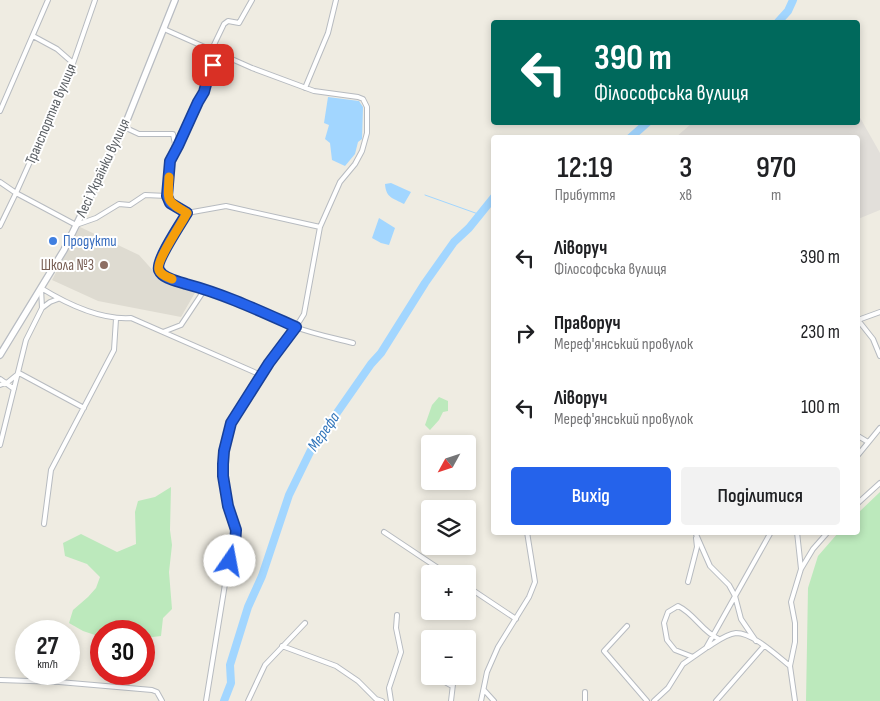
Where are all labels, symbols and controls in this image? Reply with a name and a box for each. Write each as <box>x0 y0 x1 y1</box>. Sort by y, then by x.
text: 390 m <box>594 37 672 80</box>
icon: left <box>511 40 576 105</box>
pin <box>192 44 234 86</box>
icon: arrive <box>199 51 227 79</box>
street label: Транспортна вулиця <box>21 61 81 167</box>
text: Філософська вулиця <box>594 80 749 107</box>
street label: Лесі Українки вулиця <box>71 115 134 221</box>
text: 12:19 <box>557 150 613 186</box>
text: 3 <box>679 150 692 186</box>
text: 970 <box>756 150 796 186</box>
text: Прибуття <box>555 186 616 205</box>
text: хв <box>680 186 692 205</box>
text: m <box>771 186 781 205</box>
place label: Продукти <box>63 232 117 251</box>
marker: Продукти <box>47 235 59 247</box>
text: Ліворуч <box>554 237 607 260</box>
icon: left <box>511 244 539 272</box>
text: 390 m <box>800 246 840 269</box>
place label: Школа №3 <box>41 256 94 275</box>
marker: Школа №3 <box>98 259 110 271</box>
text: Філософська вулиця <box>554 260 666 279</box>
text: Праворуч <box>554 312 621 335</box>
icon: right <box>511 319 539 347</box>
text: 230 m <box>800 321 840 344</box>
text: Мереф'янський провулок <box>554 335 693 354</box>
text: Ліворуч <box>554 387 607 410</box>
icon: left <box>511 394 539 422</box>
text: 100 m <box>801 396 840 419</box>
water label: Мерефа <box>304 408 344 455</box>
text: Мереф'янський провулок <box>554 410 693 429</box>
north arrow <box>421 435 476 490</box>
map controls <box>421 435 476 685</box>
button: Вихід <box>511 467 671 525</box>
button: Поділитися <box>681 467 840 525</box>
button: layers <box>421 500 476 555</box>
position arrow <box>203 534 255 586</box>
button: + <box>421 565 476 620</box>
speed limit sign: 30 <box>90 620 155 685</box>
button: − <box>421 630 476 685</box>
text: 27 <box>37 631 58 662</box>
text: km/h <box>37 657 58 672</box>

